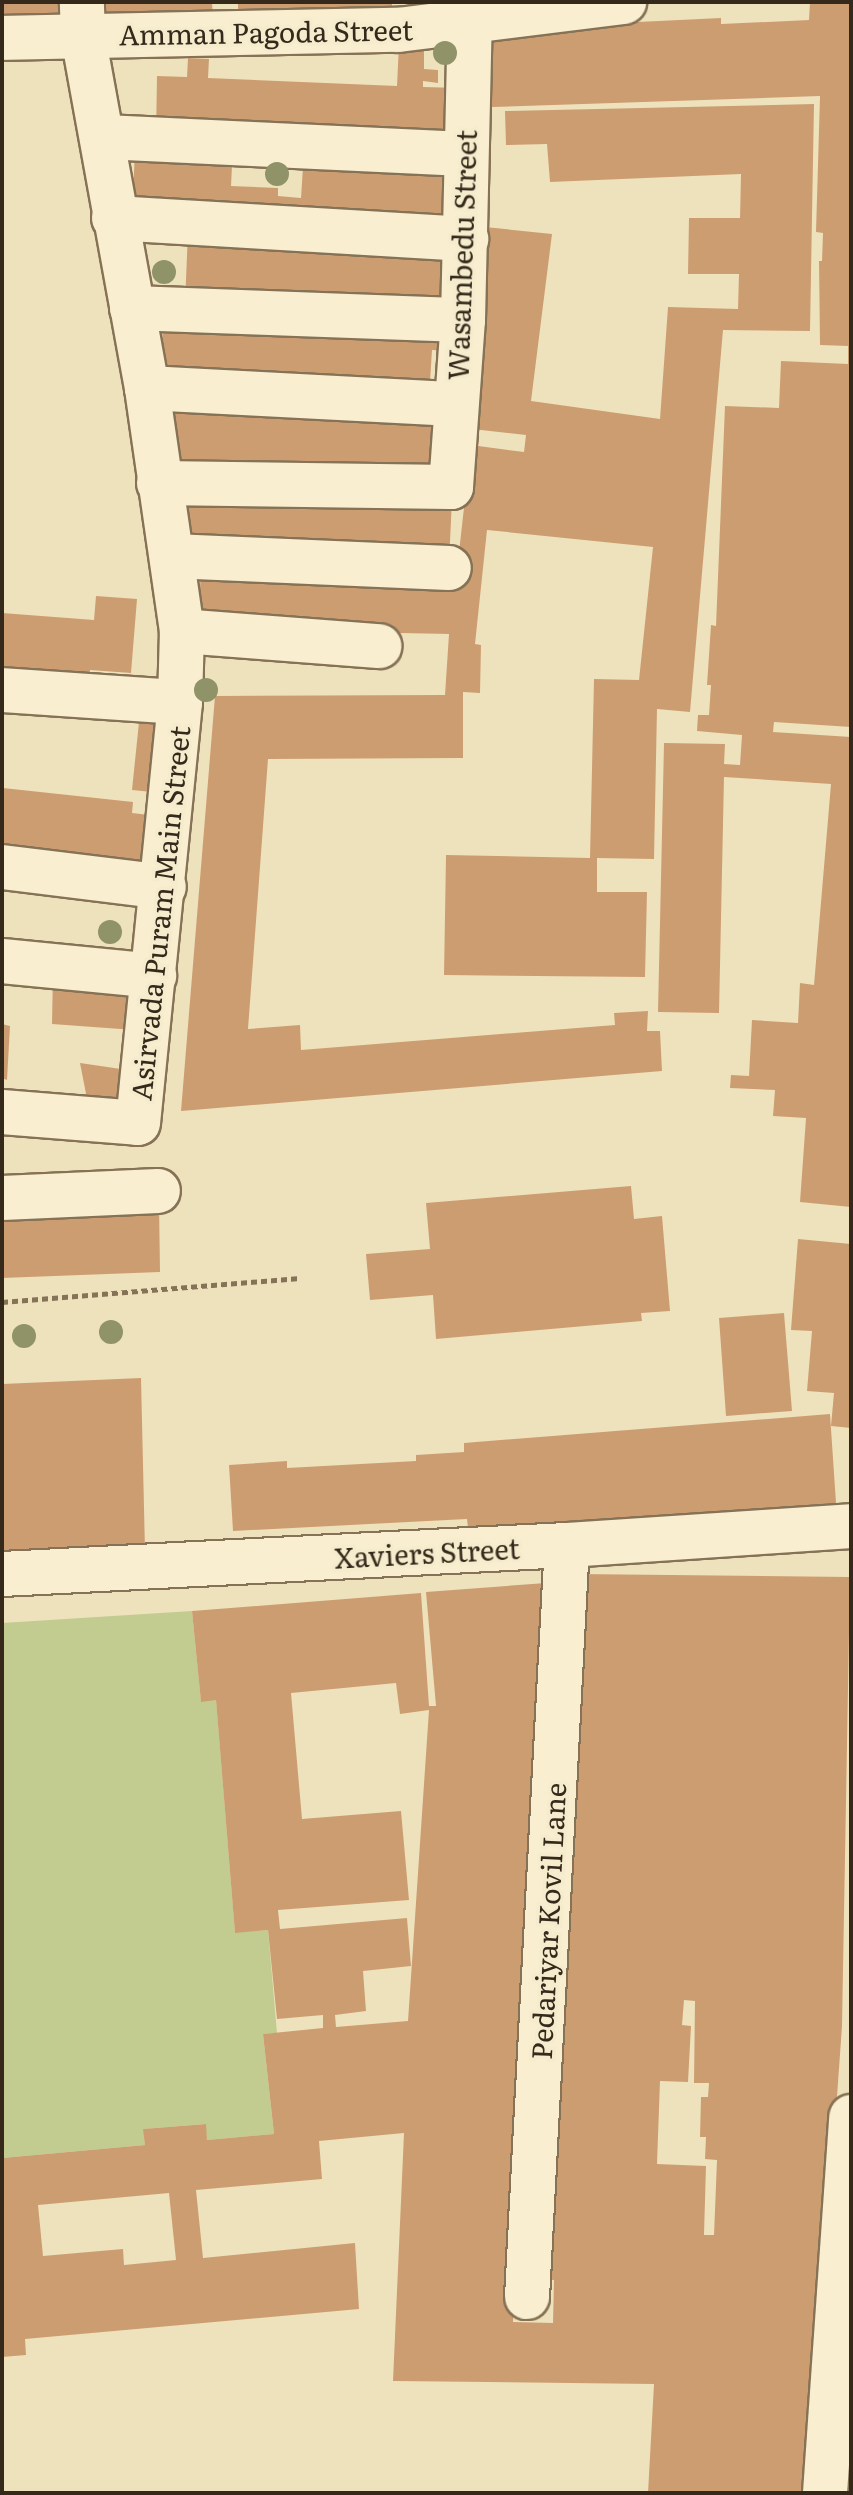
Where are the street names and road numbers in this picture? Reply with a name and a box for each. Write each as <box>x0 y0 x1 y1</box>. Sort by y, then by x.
street label: Amman Pagoda Street <box>119 12 413 50</box>
street label: Wasambedu Street <box>440 129 482 381</box>
street label: Asirvada Puram Main Street <box>123 724 195 1102</box>
street label: Xaviers Street <box>333 1530 521 1574</box>
street label: Pedariyar Kovil Lane <box>523 1782 571 2060</box>

